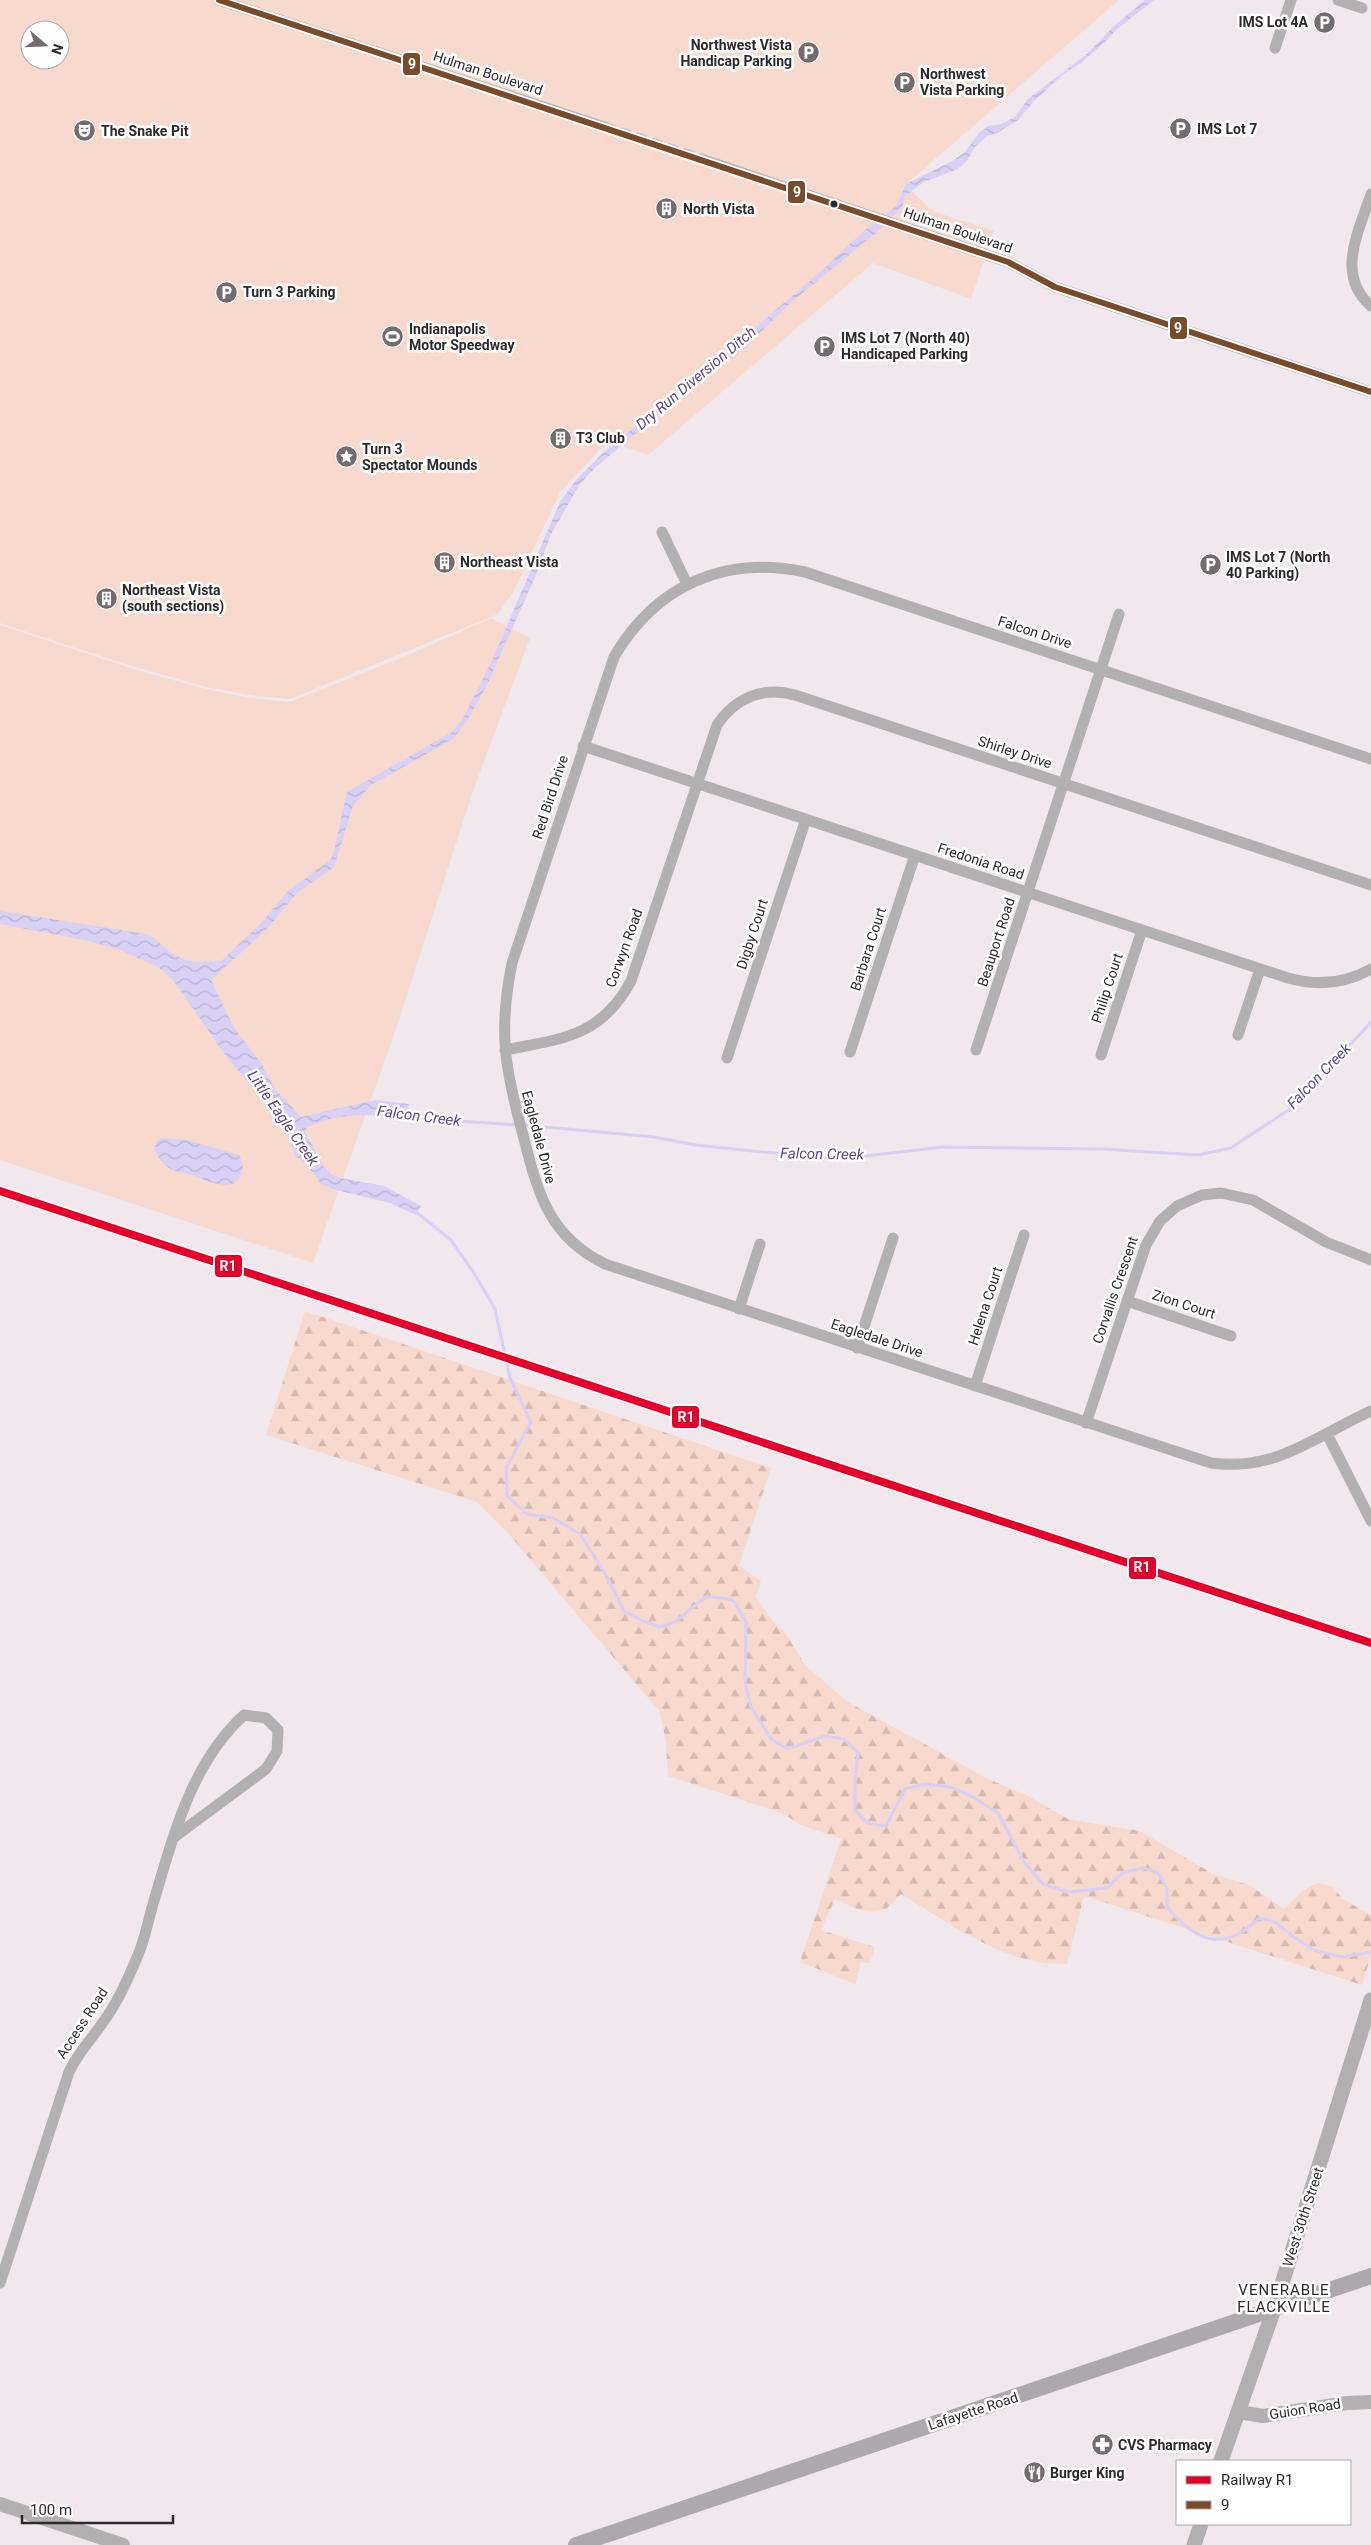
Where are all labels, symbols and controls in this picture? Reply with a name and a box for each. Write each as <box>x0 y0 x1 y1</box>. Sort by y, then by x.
parking icon: IMS Lot 4A <box>1312 10 1336 34</box>
place label: IMS Lot 4A <box>1238 14 1309 30</box>
north arrow <box>20 20 70 70</box>
place label: Northwest Vista Handicap Parking <box>680 37 792 69</box>
parking icon: Northwest Vista Handicap Parking <box>796 41 820 65</box>
text: N <box>48 42 66 57</box>
street label: Hulman Boulevard <box>431 48 545 98</box>
line badge: 9 <box>402 52 421 76</box>
text: 9 <box>408 56 416 72</box>
place label: Northwest Vista Parking <box>920 66 1004 98</box>
parking icon: Northwest Vista Parking <box>892 70 916 94</box>
parking icon: IMS Lot 7 <box>1169 117 1193 141</box>
theatre icon: The Snake Pit <box>73 119 97 143</box>
place label: IMS Lot 7 <box>1197 121 1257 137</box>
place label: The Snake Pit <box>101 123 189 139</box>
line badge: 9 <box>787 180 806 204</box>
text: 9 <box>793 184 801 200</box>
building icon: North Vista <box>655 197 679 221</box>
unlabelled marker <box>829 199 839 209</box>
place label: North Vista <box>683 201 755 217</box>
street label: Hulman Boulevard <box>901 204 1015 256</box>
parking icon: Turn 3 Parking <box>215 280 239 304</box>
place label: Turn 3 Parking <box>243 284 336 300</box>
line badge: 9 <box>1169 316 1188 340</box>
text: 9 <box>1174 320 1182 336</box>
place label: Indianapolis Motor Speedway <box>409 321 515 353</box>
water label: Dry Run Diversion Ditch <box>632 323 760 433</box>
sports icon: Indianapolis Motor Speedway <box>381 325 405 349</box>
place label: IMS Lot 7 (North 40) Handicaped Parking <box>841 330 970 362</box>
parking icon: IMS Lot 7 (North 40) Handicaped Parking <box>813 334 837 358</box>
building icon: T3 Club <box>548 426 572 450</box>
place label: T3 Club <box>576 430 625 446</box>
place label: Turn 3 Spectator Mounds <box>362 441 478 473</box>
place icon: Turn 3 Spectator Mounds <box>334 445 358 469</box>
place label: IMS Lot 7 (North 40 Parking) <box>1226 549 1331 582</box>
building icon: Northeast Vista <box>432 550 456 574</box>
parking icon: IMS Lot 7 (North 40 Parking) <box>1198 553 1222 577</box>
place label: Northeast Vista <box>460 554 559 570</box>
place label: Northeast Vista (south sections) <box>122 582 224 615</box>
building icon: Northeast Vista (south sections) <box>94 586 118 610</box>
street label: Falcon Drive <box>996 613 1074 651</box>
street label: Shirley Drive <box>976 733 1054 771</box>
street label: Red Bird Drive <box>529 753 571 841</box>
street label: Fredonia Road <box>936 840 1026 882</box>
street label: Beauport Road <box>974 895 1018 989</box>
street label: Digby Court <box>733 897 771 971</box>
street label: Barbara Court <box>847 905 889 993</box>
street label: Corwyn Road <box>602 907 646 989</box>
street label: Philip Court <box>1088 951 1126 1025</box>
water label: Falcon Creek <box>1283 1039 1355 1112</box>
water label: Little Eagle Creek <box>243 1067 323 1170</box>
street label: Eagledale Drive <box>519 1089 559 1185</box>
water label: Falcon Creek <box>376 1102 462 1130</box>
water label: Falcon Creek <box>780 1144 865 1164</box>
street label: Corvallis Crescent <box>1089 1234 1141 1346</box>
line badge: R1 <box>214 1254 243 1278</box>
text: R1 <box>219 1258 237 1274</box>
street label: Helena Court <box>965 1264 1005 1347</box>
street label: Zion Court <box>1150 1286 1218 1322</box>
street label: Eagledale Drive <box>829 1316 925 1360</box>
line badge: R1 <box>671 1405 700 1429</box>
text: R1 <box>677 1409 695 1425</box>
line badge: R1 <box>1128 1556 1157 1580</box>
text: R1 <box>1133 1559 1151 1575</box>
street label: Access Road <box>53 1985 111 2061</box>
street label: West 30th Street <box>1279 2165 1327 2269</box>
district label: VENERABLE FLACKVILLE <box>1237 2281 1331 2316</box>
street label: Lafayette Road <box>926 2389 1020 2433</box>
street label: Guion Road <box>1268 2395 1342 2423</box>
pharmacy icon: CVS Pharmacy <box>1090 2433 1114 2457</box>
place label: CVS Pharmacy <box>1118 2437 1213 2453</box>
legend <box>1176 2460 1351 2525</box>
restaurant icon: Burger King <box>1022 2461 1046 2485</box>
place label: Burger King <box>1050 2465 1124 2481</box>
text: Railway R1 <box>1221 2471 1294 2489</box>
scale bar <box>22 2492 174 2524</box>
text: 9 <box>1221 2496 1229 2514</box>
text: 100 m <box>30 2501 72 2519</box>

